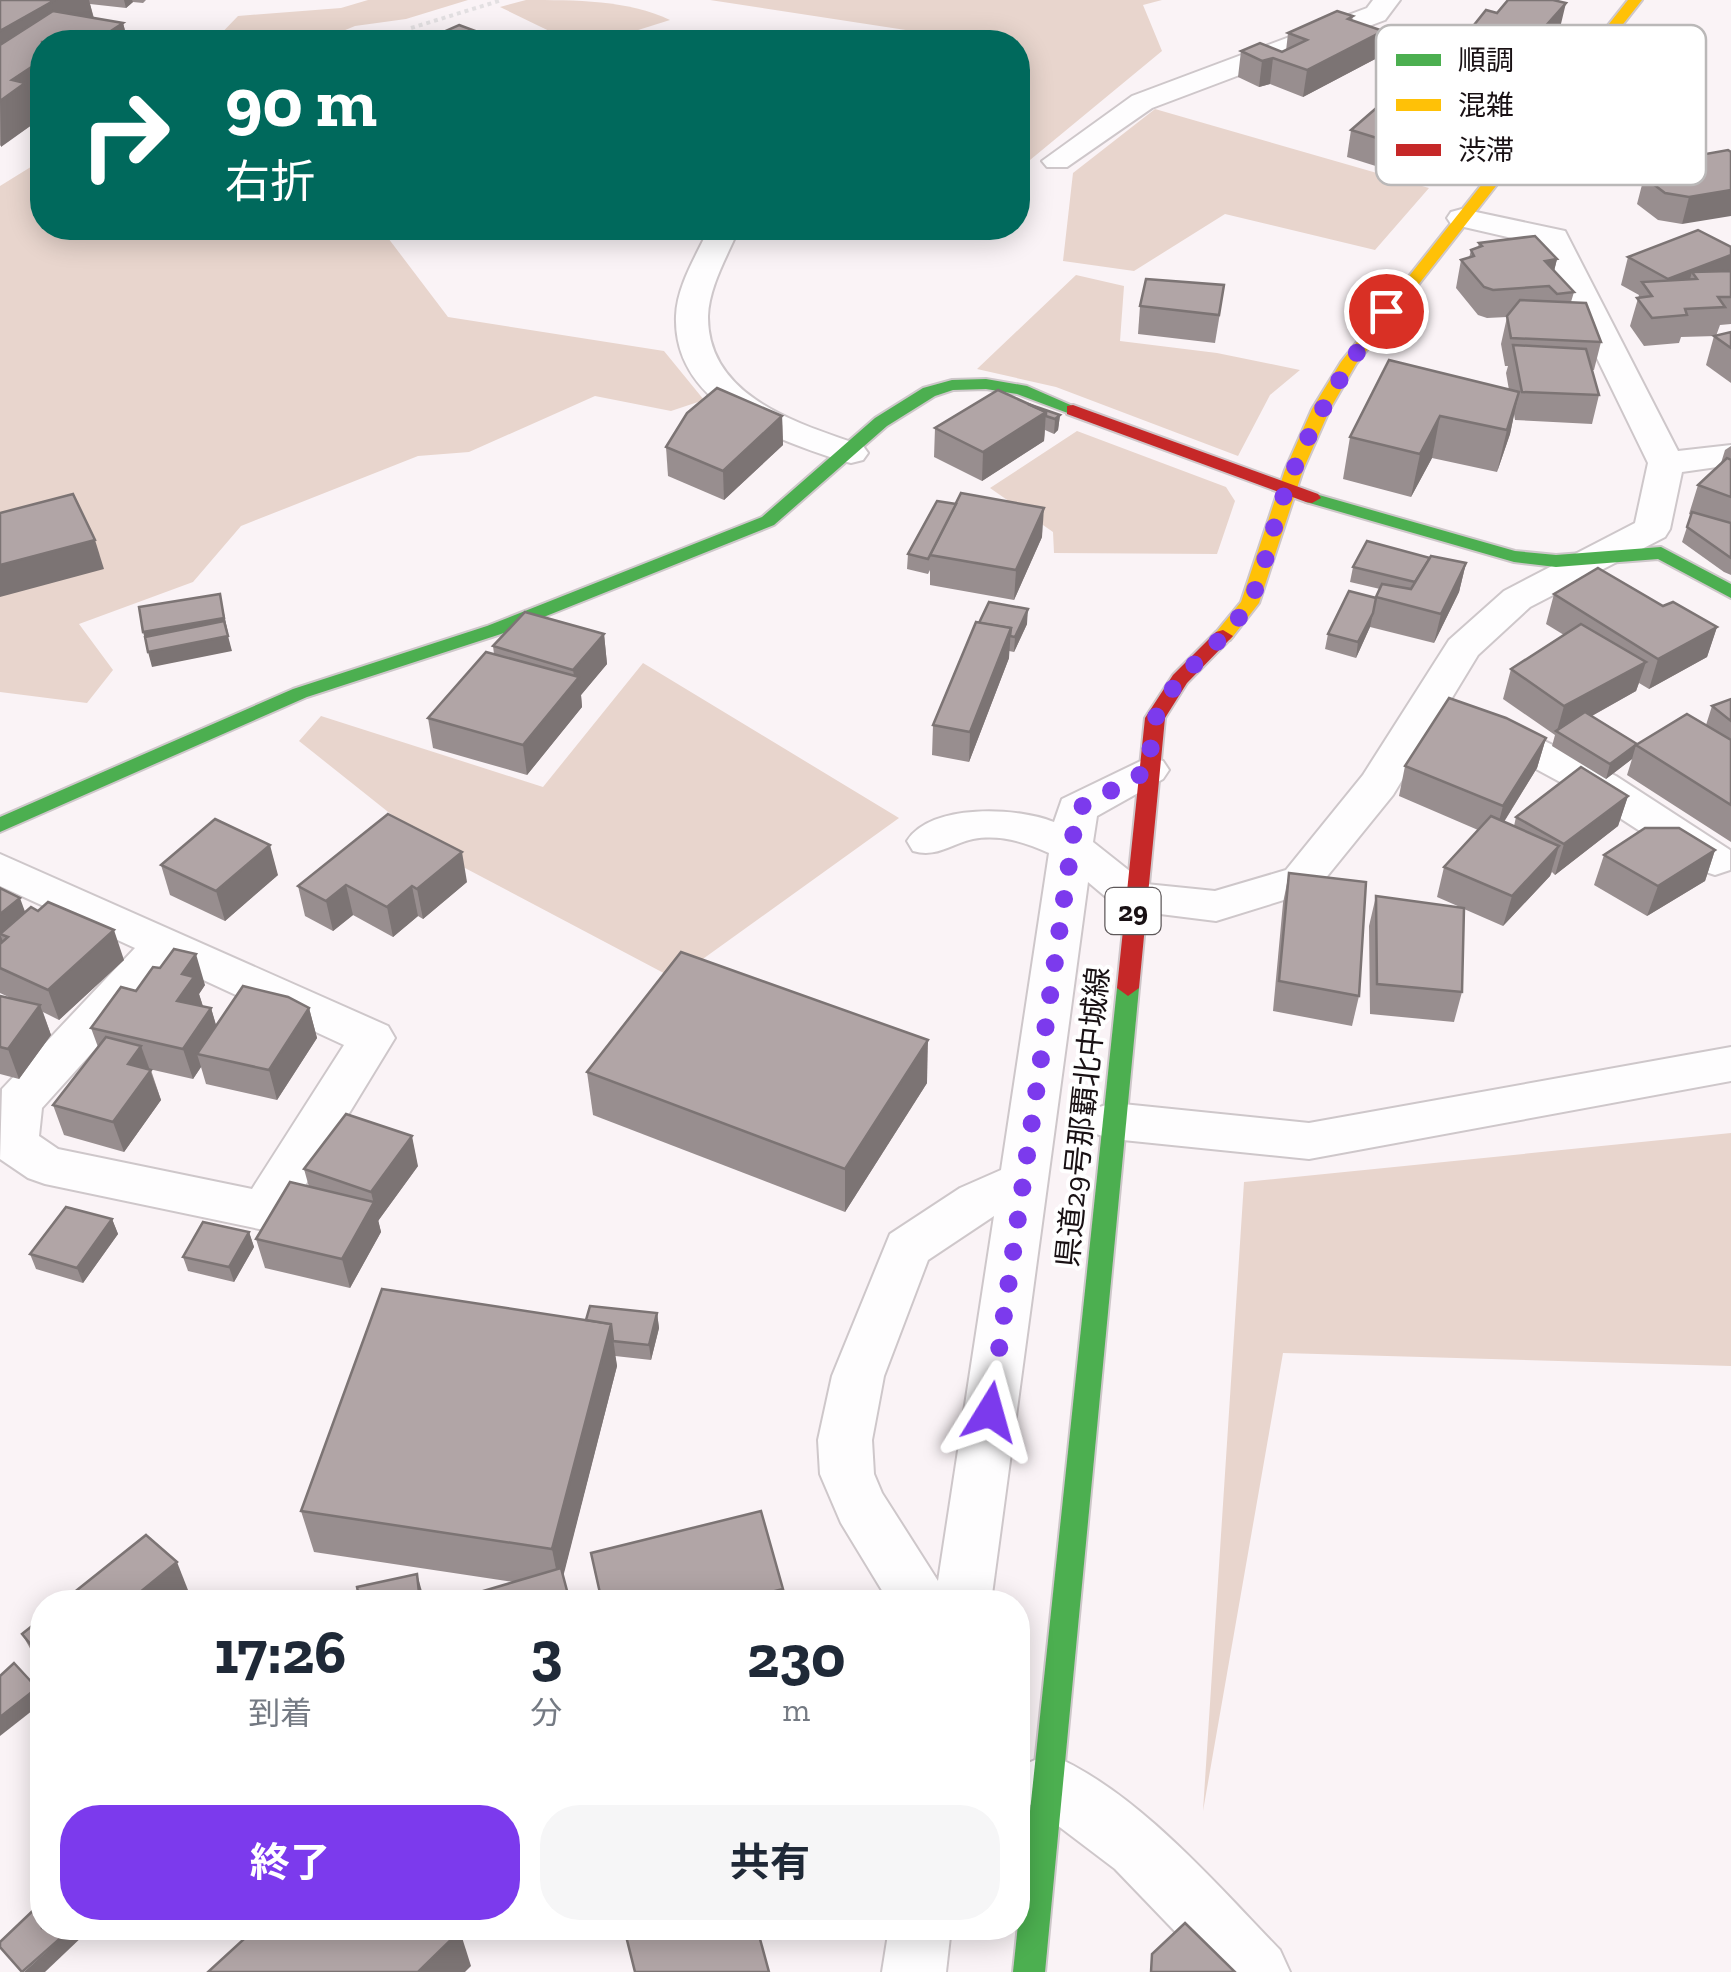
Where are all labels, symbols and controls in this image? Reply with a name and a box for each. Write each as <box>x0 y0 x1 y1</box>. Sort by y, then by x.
legend <box>1376 25 1706 185</box>
text: 順調 <box>1458 44 1514 77</box>
text: 90 m <box>225 60 377 144</box>
icon: right <box>60 70 190 200</box>
text: 混雑 <box>1458 89 1514 122</box>
text: 渋滞 <box>1458 134 1514 167</box>
text: 右折 <box>225 155 315 209</box>
pin <box>1344 269 1429 354</box>
icon: arrive <box>1359 284 1414 339</box>
road number: 29 <box>1106 888 1160 934</box>
street label: 県道29号那覇北中城線 <box>1049 965 1117 1269</box>
position arrow <box>938 1360 1042 1464</box>
text: 17:26 <box>214 1616 346 1688</box>
text: 3 <box>531 1616 563 1688</box>
text: 230 <box>747 1620 846 1692</box>
text: m <box>782 1691 810 1729</box>
text: 到着 <box>248 1694 312 1732</box>
text: 分 <box>531 1694 563 1732</box>
button: 終了 <box>60 1805 520 1920</box>
button: 共有 <box>540 1805 1000 1920</box>

